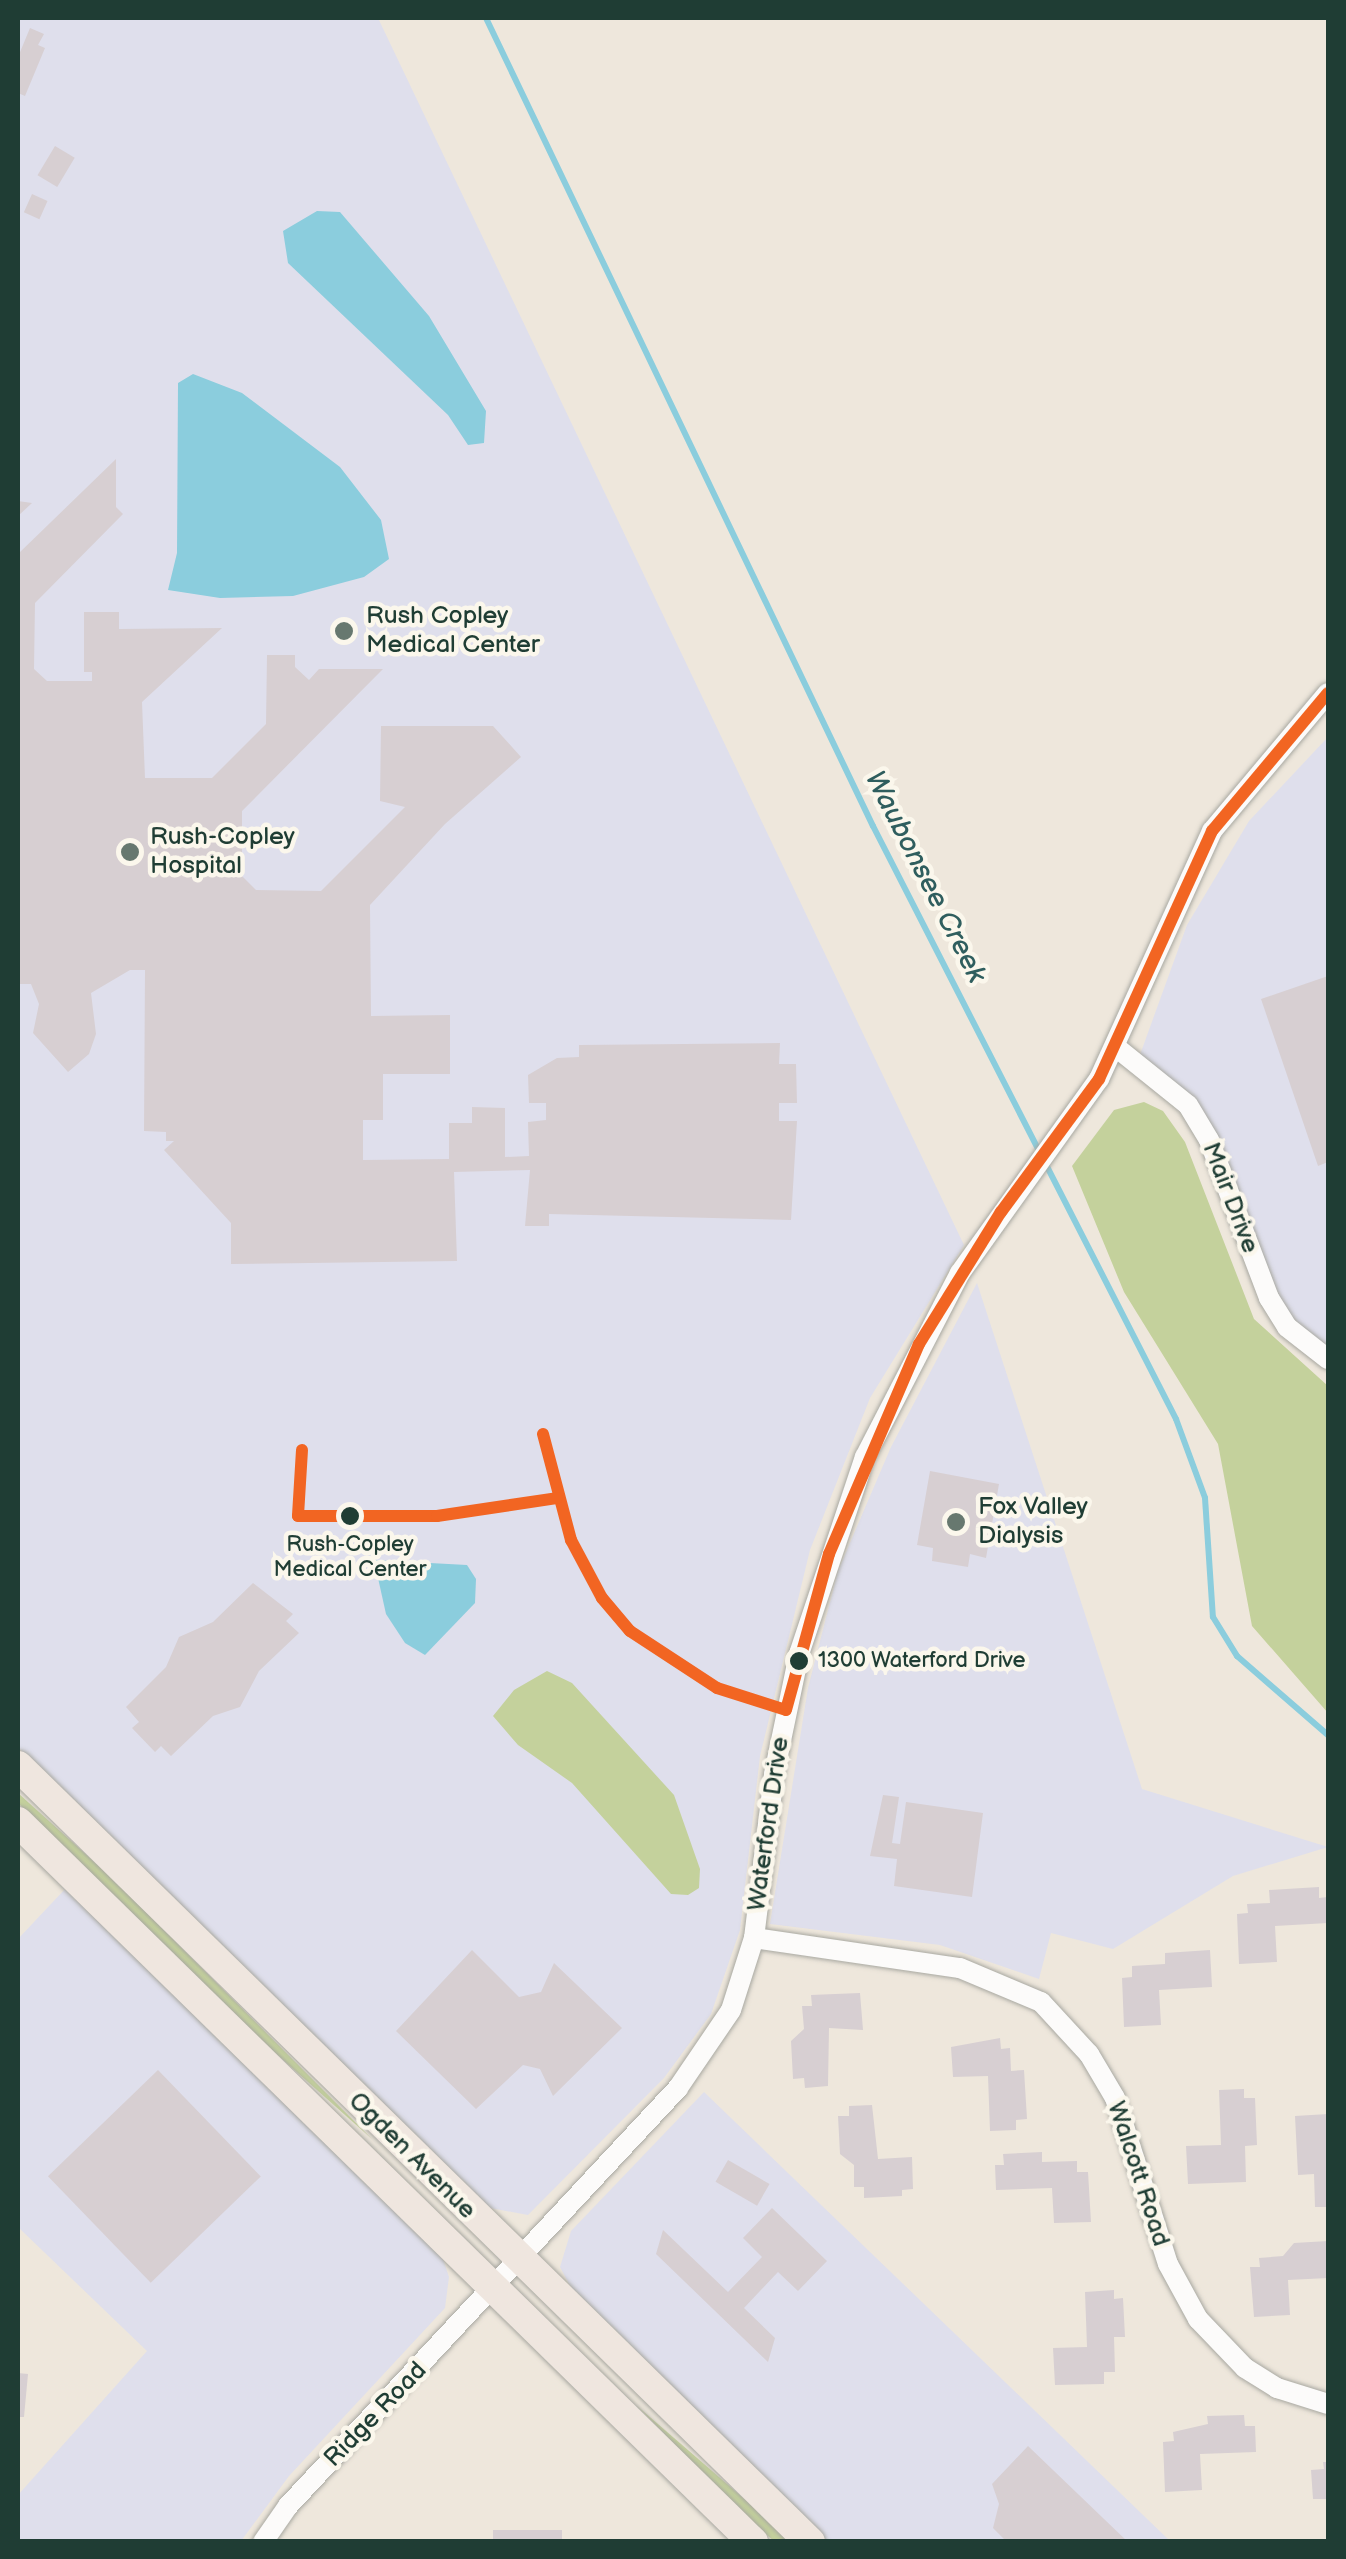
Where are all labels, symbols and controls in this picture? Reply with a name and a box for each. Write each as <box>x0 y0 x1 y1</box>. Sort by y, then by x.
place label: Rush Copley Medical Center <box>366 602 540 661</box>
marker: Rush Copley Medical Center <box>331 618 357 644</box>
water label: Waubonsee Creek <box>857 765 993 989</box>
place label: Rush-Copley Hospital <box>150 823 295 882</box>
marker: Rush-Copley Hospital <box>119 841 141 863</box>
street label: Mair Drive <box>1195 1138 1265 1258</box>
place label: Fox Valley Dialysis <box>978 1493 1088 1552</box>
marker: Rush-Copley Medical Center <box>340 1506 360 1526</box>
marker: Fox Valley Dialysis <box>943 1509 969 1535</box>
place label: Rush-Copley Medical Center <box>274 1531 426 1582</box>
place label: 1300 Waterford Drive <box>818 1648 1026 1674</box>
marker: 1300 Waterford Drive <box>789 1651 809 1671</box>
street label: Waterford Drive <box>742 1735 796 1913</box>
street label: Ogden Avenue <box>342 2086 482 2226</box>
street label: Walcott Road <box>1100 2098 1176 2250</box>
street label: Ridge Road <box>319 2356 433 2474</box>

